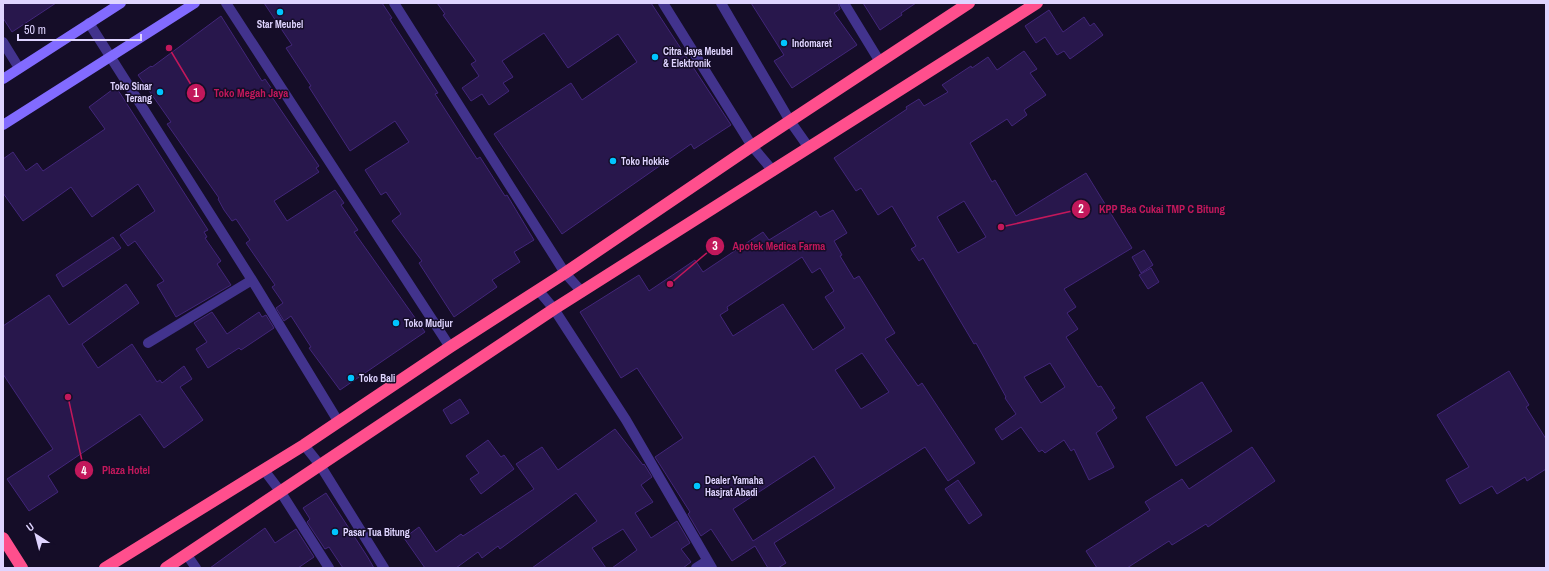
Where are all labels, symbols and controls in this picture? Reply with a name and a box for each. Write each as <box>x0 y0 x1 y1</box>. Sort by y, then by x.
marker: Star Meubel <box>275 7 285 17</box>
scale bar <box>18 16 141 42</box>
place label: Star Meubel <box>257 18 303 31</box>
text: 50 m <box>24 22 46 38</box>
place label: Indomaret <box>792 37 832 50</box>
marker: Indomaret <box>779 38 789 48</box>
place label: Citra Jaya Meubel & Elektronik <box>663 45 733 70</box>
marker: Citra Jaya Meubel & Elektronik <box>650 52 660 62</box>
place label: Toko Sinar Terang <box>110 80 153 105</box>
callout: Toko Megah Jaya <box>186 81 296 104</box>
text: 1 <box>193 85 199 101</box>
text: Toko Megah Jaya <box>214 86 288 100</box>
marker: Toko Sinar Terang <box>155 87 165 97</box>
place label: Toko Hokkie <box>621 155 670 168</box>
marker: Toko Hokkie <box>608 156 618 166</box>
callout: KPP Bea Cukai TMP C Bitung <box>1071 198 1233 221</box>
text: 2 <box>1078 201 1084 217</box>
text: KPP Bea Cukai TMP C Bitung <box>1099 202 1225 216</box>
callout: Apotek Medica Farma <box>705 235 834 258</box>
text: 3 <box>712 238 718 254</box>
text: Apotek Medica Farma <box>733 239 825 253</box>
place label: Toko Mudjur <box>404 317 453 330</box>
marker: Toko Mudjur <box>391 318 401 328</box>
place label: Toko Bali <box>359 372 395 385</box>
marker: Toko Bali <box>346 373 356 383</box>
callout: Plaza Hotel <box>74 459 158 482</box>
text: 4 <box>81 463 87 479</box>
text: Plaza Hotel <box>102 463 150 477</box>
place label: Dealer Yamaha Hasjrat Abadi <box>705 474 764 499</box>
marker: Dealer Yamaha Hasjrat Abadi <box>692 481 702 491</box>
north arrow <box>16 515 56 555</box>
text: U <box>23 519 37 534</box>
place label: Pasar Tua Bitung <box>343 526 410 539</box>
marker: Pasar Tua Bitung <box>330 527 340 537</box>

